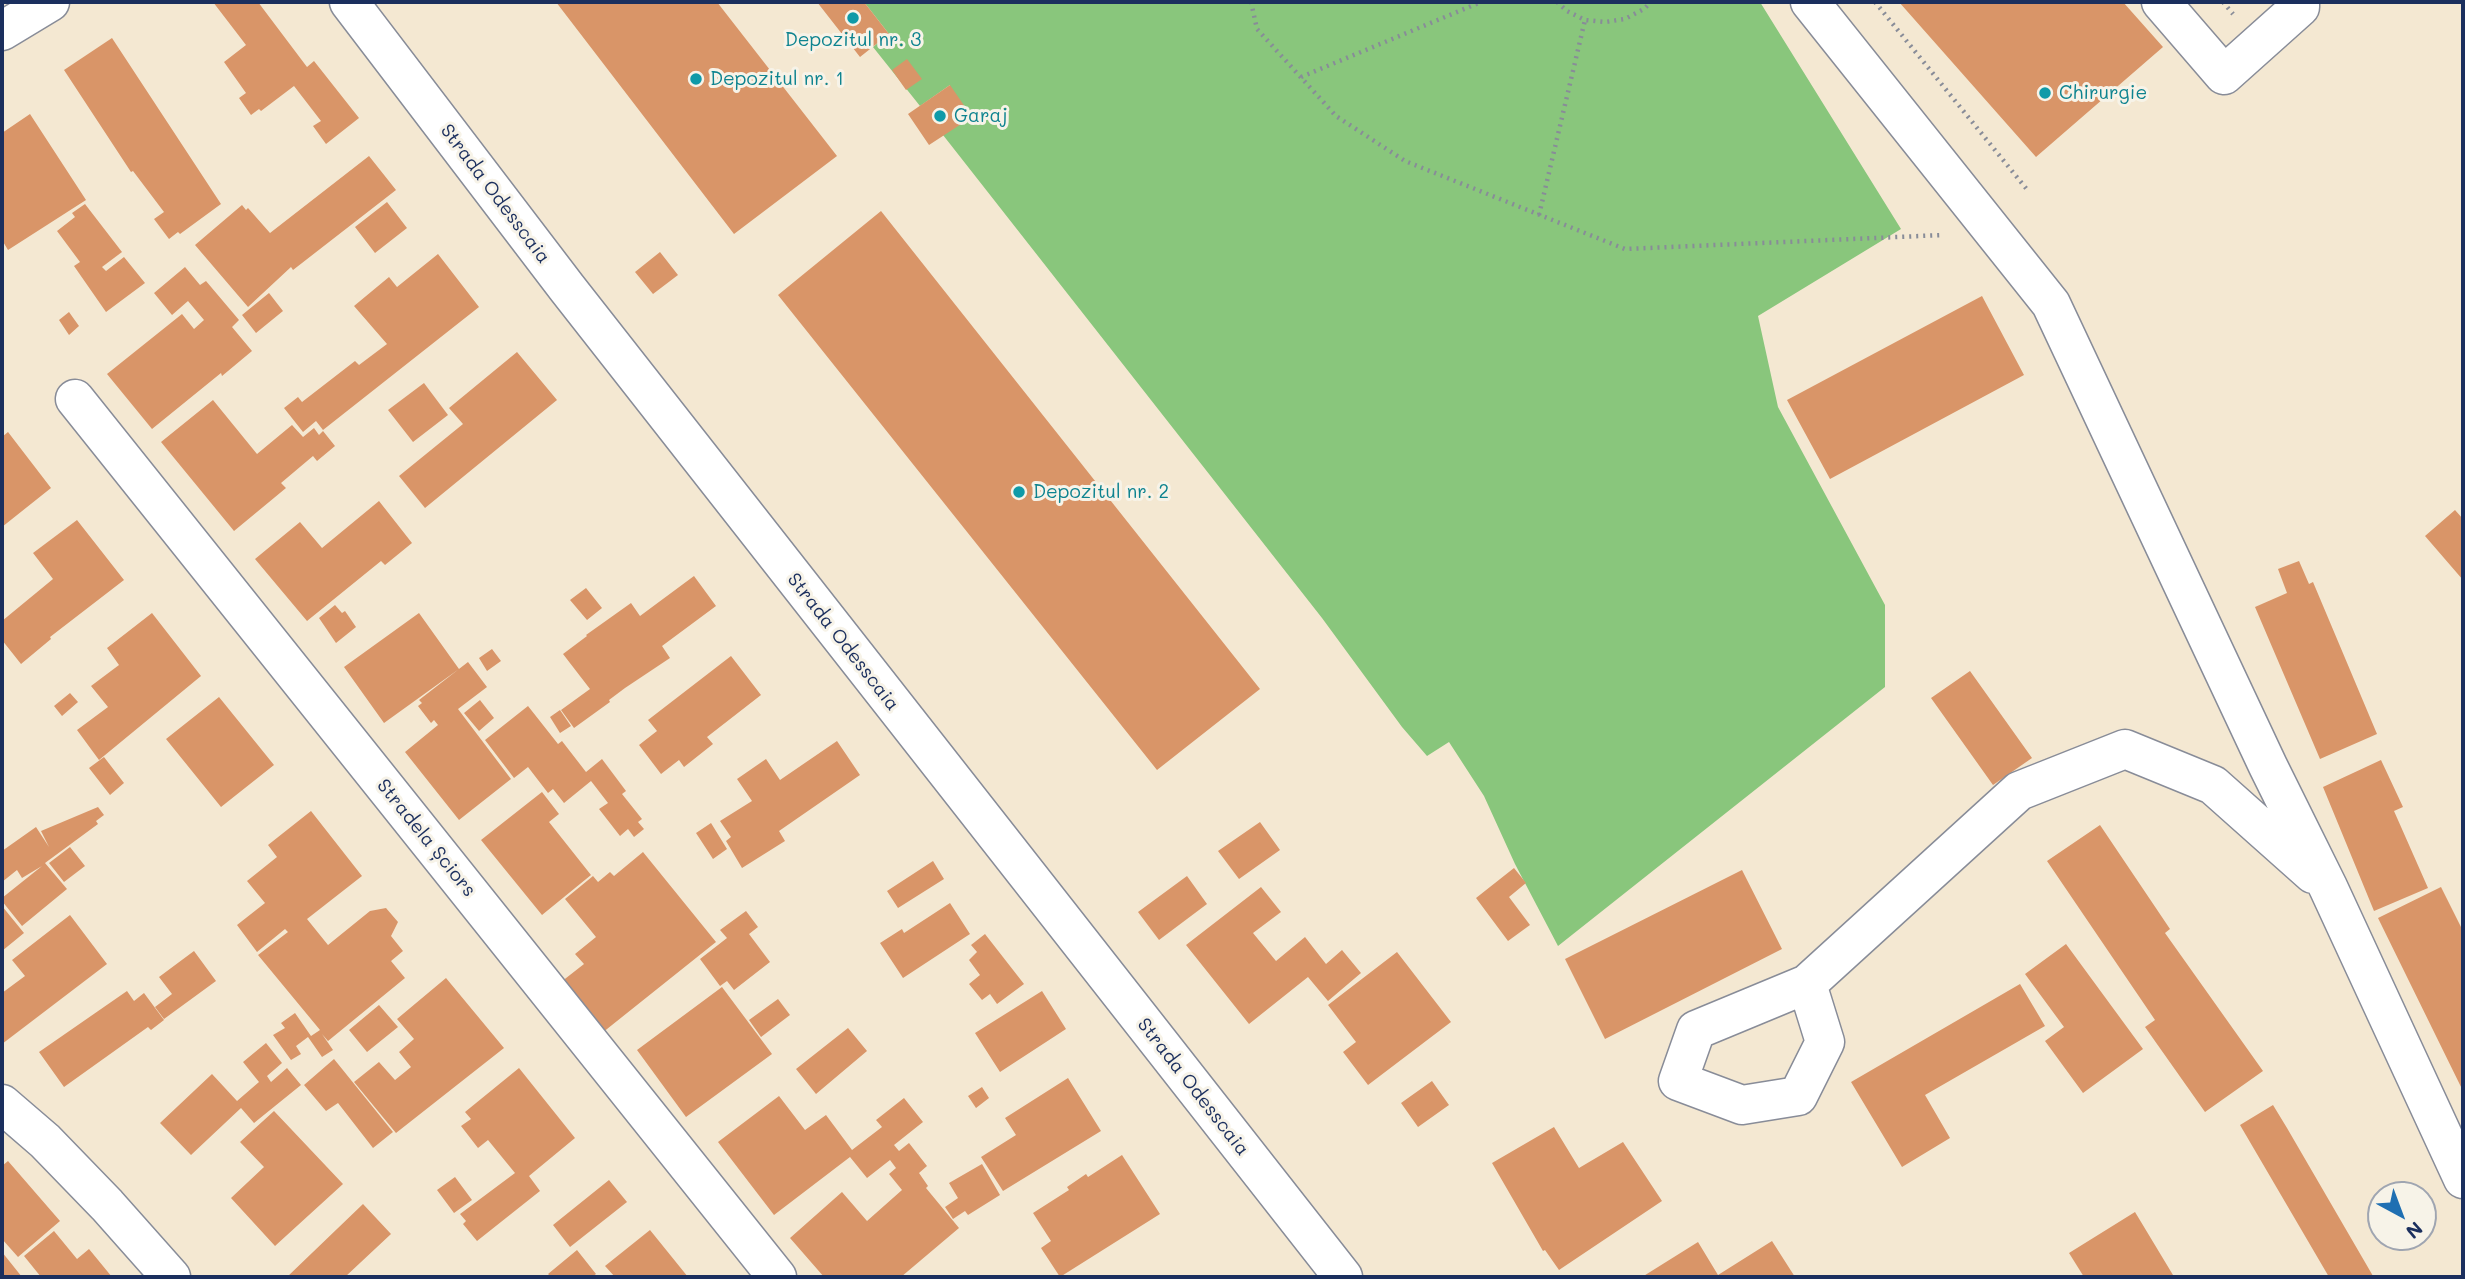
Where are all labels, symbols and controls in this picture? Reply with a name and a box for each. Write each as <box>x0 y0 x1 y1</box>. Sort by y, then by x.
marker: Depozitul nr. 3 <box>845 10 861 26</box>
place label: Depozitul nr. 3 <box>785 29 921 51</box>
place label: Depozitul nr. 1 <box>710 68 844 90</box>
marker: Depozitul nr. 1 <box>688 71 704 87</box>
place label: Chirurgie <box>2059 82 2147 104</box>
marker: Chirurgie <box>2037 85 2053 101</box>
place label: Garaj <box>954 105 1008 127</box>
marker: Garaj <box>932 108 948 124</box>
street label: Strada Odesscaia <box>435 120 555 268</box>
place label: Depozitul nr. 2 <box>1033 481 1169 503</box>
marker: Depozitul nr. 2 <box>1011 484 1027 500</box>
street label: Strada Odesscaia <box>782 569 904 715</box>
street label: Stradela Șciors <box>372 775 480 901</box>
street label: Strada Odesscaia <box>1132 1014 1254 1160</box>
north arrow <box>2367 1181 2437 1251</box>
text: N <box>2401 1217 2428 1245</box>

